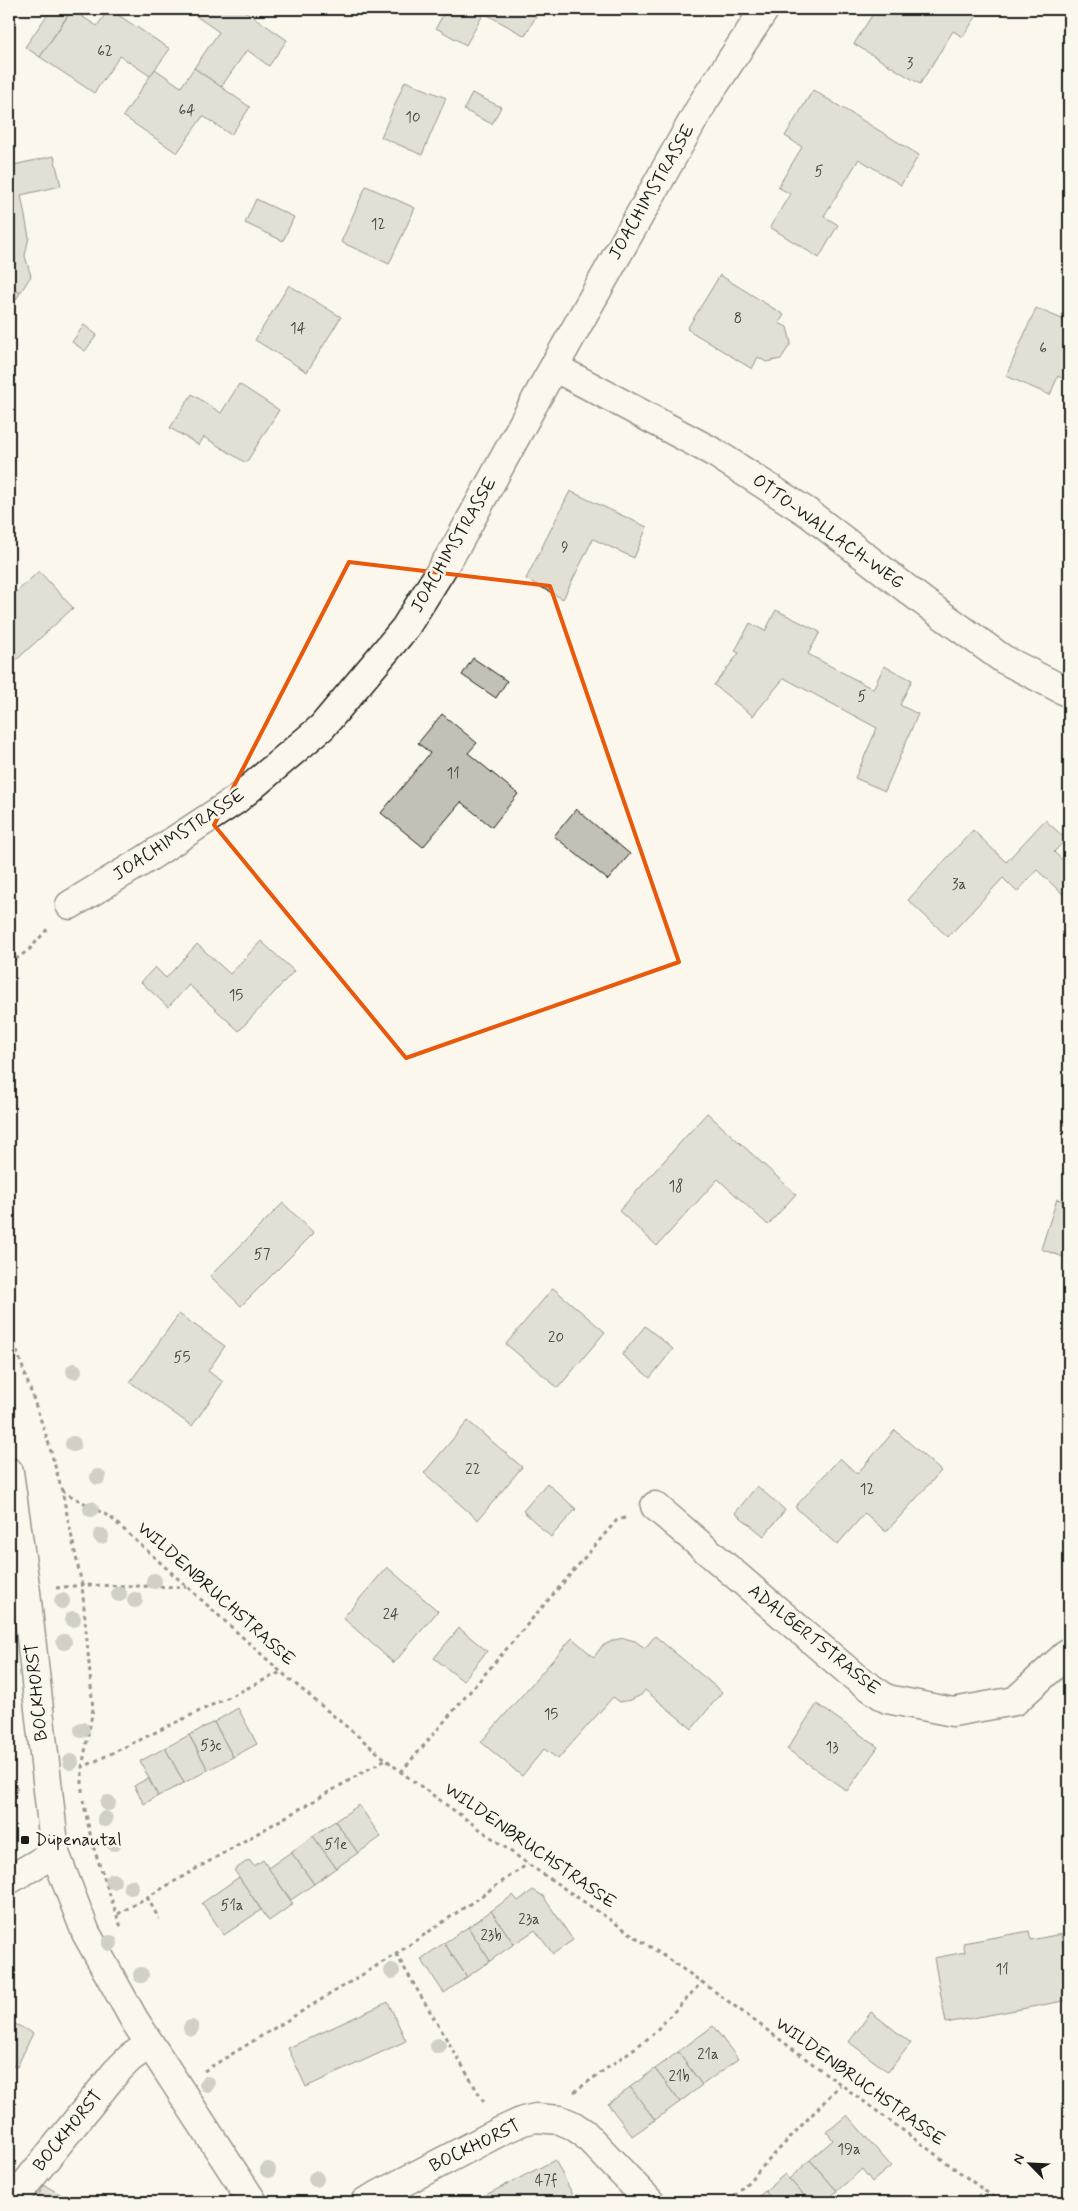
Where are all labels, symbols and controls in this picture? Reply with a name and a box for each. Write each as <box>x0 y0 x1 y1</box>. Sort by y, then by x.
house number: 62 <box>97 42 113 62</box>
house number: 3 <box>907 54 914 74</box>
house number: 64 <box>179 101 195 121</box>
house number: 10 <box>405 108 421 128</box>
street label: JOACHIMSTRASSE <box>603 120 701 264</box>
house number: 5 <box>814 162 824 182</box>
house number: 12 <box>371 215 385 235</box>
house number: 8 <box>734 309 742 329</box>
house number: 14 <box>290 319 306 339</box>
house number: 6 <box>1039 339 1047 359</box>
street label: OTTO-WALLACH-WEG <box>747 469 909 595</box>
street label: JOACHIMSTRASSE <box>405 473 503 617</box>
house number: 9 <box>561 538 569 558</box>
house number: 5 <box>857 687 867 707</box>
house number: 11 <box>446 764 460 784</box>
street label: JOACHIMSTRASSE <box>108 783 250 887</box>
house number: 3a <box>952 875 967 895</box>
house number: 15 <box>229 986 243 1006</box>
house number: 18 <box>669 1177 683 1197</box>
house number: 57 <box>254 1245 271 1265</box>
house number: 20 <box>548 1328 564 1348</box>
house number: 55 <box>174 1348 191 1368</box>
house number: 22 <box>465 1460 481 1480</box>
house number: 12 <box>860 1480 874 1500</box>
street label: WILDENBRUCHSTRASSE <box>132 1517 300 1672</box>
street label: ADALBERTSTRASSE <box>743 1579 885 1701</box>
house number: 24 <box>383 1605 399 1625</box>
street label: BOCKHORST <box>20 1642 54 1742</box>
house number: 15 <box>544 1705 558 1725</box>
house number: 53c <box>200 1736 222 1756</box>
house number: 13 <box>825 1738 839 1758</box>
street label: WILDENBRUCHSTRASSE <box>439 1777 621 1915</box>
place label: Düpenautal <box>35 1828 122 1852</box>
marker: Düpenautal <box>19 1834 31 1846</box>
house number: 51e <box>325 1835 347 1855</box>
house number: 51a <box>220 1896 244 1916</box>
house number: 23a <box>518 1910 540 1930</box>
house number: 23b <box>480 1926 502 1946</box>
house number: 11 <box>995 1960 1009 1980</box>
street label: WILDENBRUCHSTRASSE <box>770 2012 950 2152</box>
house number: 21a <box>697 2045 719 2065</box>
house number: 21b <box>668 2067 690 2087</box>
street label: BOCKHORST <box>28 2085 108 2177</box>
street label: BOCKHORST <box>426 2114 524 2178</box>
north arrow <box>1006 2138 1056 2188</box>
house number: 19a <box>837 2140 861 2160</box>
text: N <box>1009 2151 1029 2167</box>
house number: 47f <box>535 2171 557 2191</box>

